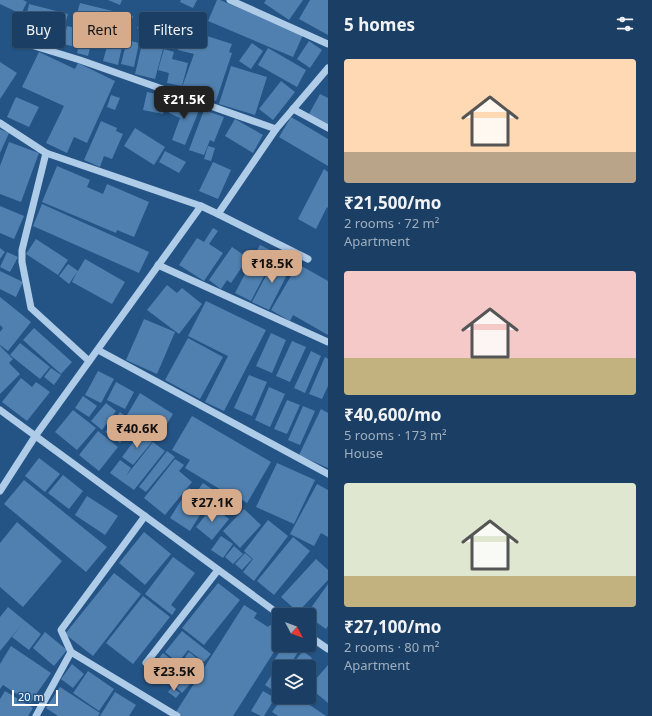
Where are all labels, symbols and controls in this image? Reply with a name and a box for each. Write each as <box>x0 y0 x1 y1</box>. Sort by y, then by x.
chip: Buy <box>12 12 65 48</box>
chip: Rent <box>73 12 131 48</box>
chip: Filters <box>139 12 207 48</box>
text: 5 homes <box>344 13 415 36</box>
icon: filters <box>614 13 636 35</box>
icon: home <box>454 85 526 157</box>
pin: ₹21.5K <box>151 86 217 120</box>
text: ₹21.5K <box>163 90 205 108</box>
text: ₹21,500/mo <box>344 191 441 214</box>
text: 2 rooms · 72 m² <box>344 214 439 232</box>
text: Apartment <box>344 232 410 250</box>
pin: ₹18.5K <box>239 250 305 284</box>
text: ₹18.5K <box>251 254 293 272</box>
icon: home <box>454 297 526 369</box>
text: ₹40,600/mo <box>344 403 441 426</box>
pin: ₹40.6K <box>104 415 170 449</box>
text: ₹40.6K <box>116 419 158 437</box>
text: 5 rooms · 173 m² <box>344 426 447 444</box>
text: House <box>344 444 383 462</box>
pin: ₹27.1K <box>179 489 245 523</box>
text: ₹27.1K <box>191 493 233 511</box>
icon: home <box>454 509 526 581</box>
north arrow <box>272 608 316 652</box>
map controls <box>272 608 316 704</box>
text: ₹27,100/mo <box>344 615 441 638</box>
text: 2 rooms · 80 m² <box>344 638 439 656</box>
text: Apartment <box>344 656 410 674</box>
pin: ₹23.5K <box>141 658 207 692</box>
button: layers <box>272 660 316 704</box>
text: ₹23.5K <box>153 662 195 680</box>
scale bar <box>12 688 58 707</box>
text: 20 m <box>18 689 44 704</box>

